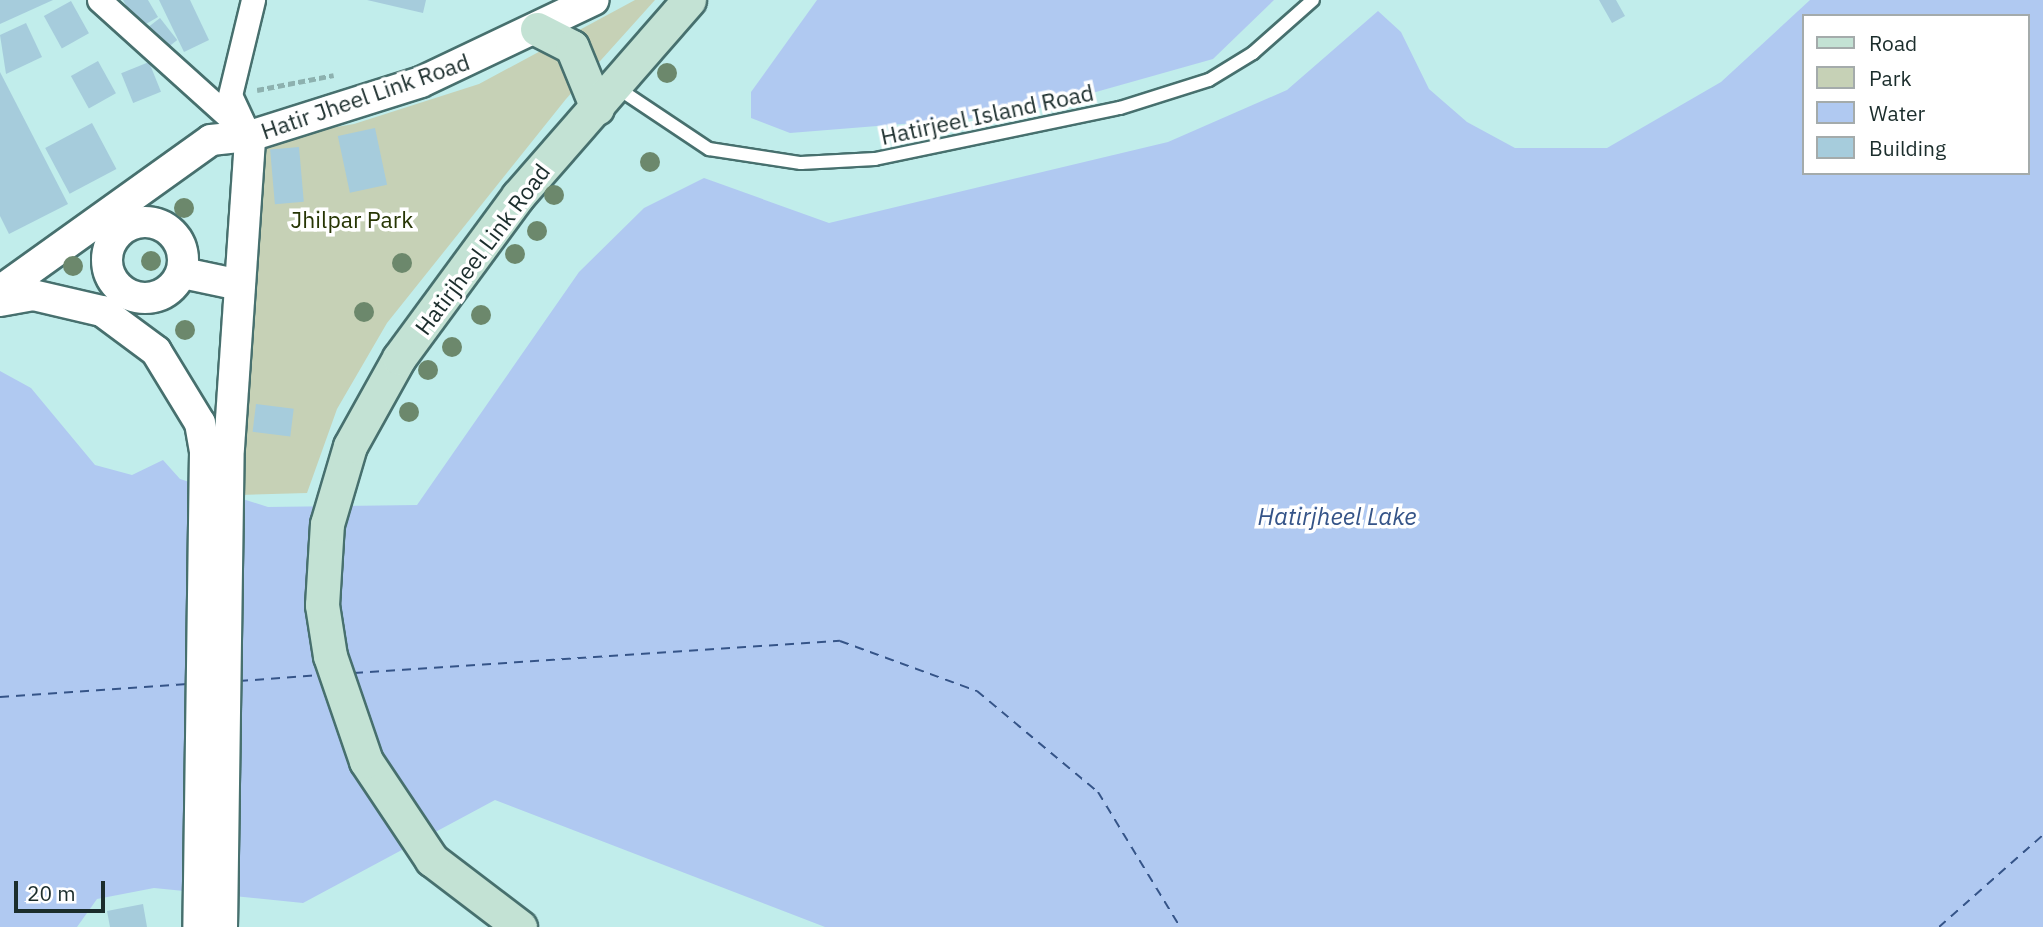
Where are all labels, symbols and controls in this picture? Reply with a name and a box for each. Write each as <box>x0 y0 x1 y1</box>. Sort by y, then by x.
legend <box>1801 14 2029 175</box>
text: Road <box>1869 29 1917 57</box>
street label: Hatir Jheel Link Road <box>257 47 473 145</box>
text: Park <box>1869 64 1912 92</box>
street label: Hatirjeel Island Road <box>878 78 1096 150</box>
text: Water <box>1869 99 1925 127</box>
text: Building <box>1869 134 1946 162</box>
street label: Hatirjheel Link Road <box>409 158 555 340</box>
park label: Jhilpar Park <box>291 205 413 233</box>
water label: Hatirjheel Lake <box>1258 503 1416 531</box>
scale bar <box>18 867 108 911</box>
text: 20 m <box>27 879 76 907</box>

